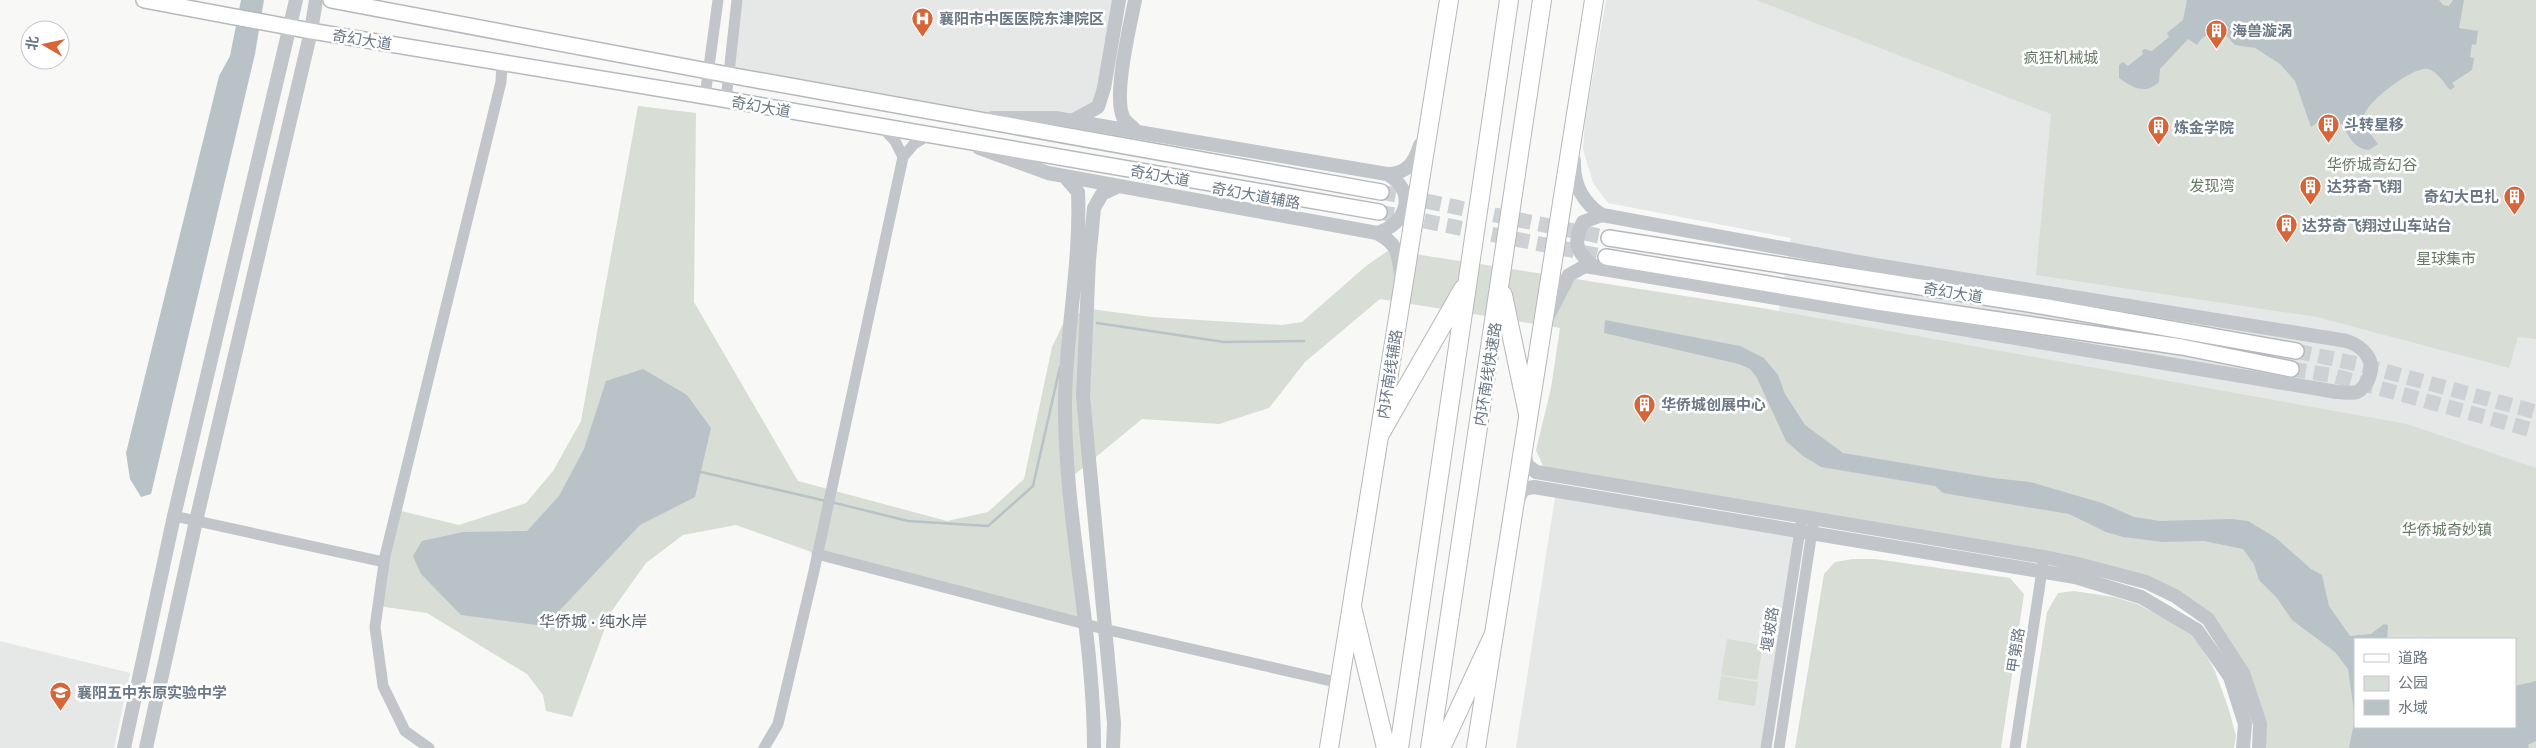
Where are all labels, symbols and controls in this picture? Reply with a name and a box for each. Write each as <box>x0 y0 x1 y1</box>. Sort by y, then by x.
hospital icon: 襄阳市中医医院东津院区 <box>911 6 935 37</box>
place label: 襄阳市中医医院东津院区 <box>939 9 1104 27</box>
building icon: 海兽漩涡 <box>2204 18 2228 49</box>
north arrow <box>20 20 70 70</box>
place label: 海兽漩涡 <box>2232 21 2292 39</box>
street label: 奇幻大道 <box>331 25 393 53</box>
text: 北 <box>22 35 41 51</box>
park label: 疯狂机械城 <box>2023 48 2099 66</box>
street label: 奇幻大道 <box>730 92 792 120</box>
building icon: 斗转星移 <box>2316 112 2340 143</box>
building icon: 炼金学院 <box>2146 115 2170 146</box>
place label: 斗转星移 <box>2344 115 2404 133</box>
place label: 炼金学院 <box>2174 118 2234 136</box>
park label: 华侨城奇幻谷 <box>2327 155 2417 173</box>
street label: 奇幻大道 <box>1129 161 1191 189</box>
building icon: 达芬奇飞翔 <box>2299 174 2323 205</box>
park label: 发现湾 <box>2189 176 2235 194</box>
place label: 达芬奇飞翔 <box>2327 177 2402 195</box>
street label: 奇幻大道辅路 <box>1210 178 1302 212</box>
building icon: 奇幻大巴扎 <box>2503 184 2527 215</box>
place label: 奇幻大巴扎 <box>2424 187 2499 205</box>
building icon: 达芬奇飞翔过山车站台 <box>2274 213 2298 244</box>
place label: 达芬奇飞翔过山车站台 <box>2302 216 2452 234</box>
park label: 星球集市 <box>2416 249 2476 267</box>
street label: 奇幻大道 <box>1922 278 1984 306</box>
street label: 内环南线快速路 <box>1470 321 1504 427</box>
street label: 内环南线辅路 <box>1373 328 1405 420</box>
building icon: 华侨城创展中心 <box>1633 392 1657 423</box>
place label: 华侨城创展中心 <box>1661 395 1766 413</box>
park label: 华侨城奇妙镇 <box>2402 520 2492 538</box>
street label: 堰坡路 <box>1757 605 1781 653</box>
district label: 华侨城 · 纯水岸 <box>539 611 647 630</box>
street label: 甲第路 <box>2003 626 2027 674</box>
legend <box>2354 638 2516 728</box>
text: 道路 <box>2398 648 2428 666</box>
text: 公园 <box>2398 673 2428 691</box>
school or university icon: 襄阳五中东原实验中学 <box>49 680 73 711</box>
place label: 襄阳五中东原实验中学 <box>77 683 227 701</box>
text: 水域 <box>2398 698 2428 716</box>

